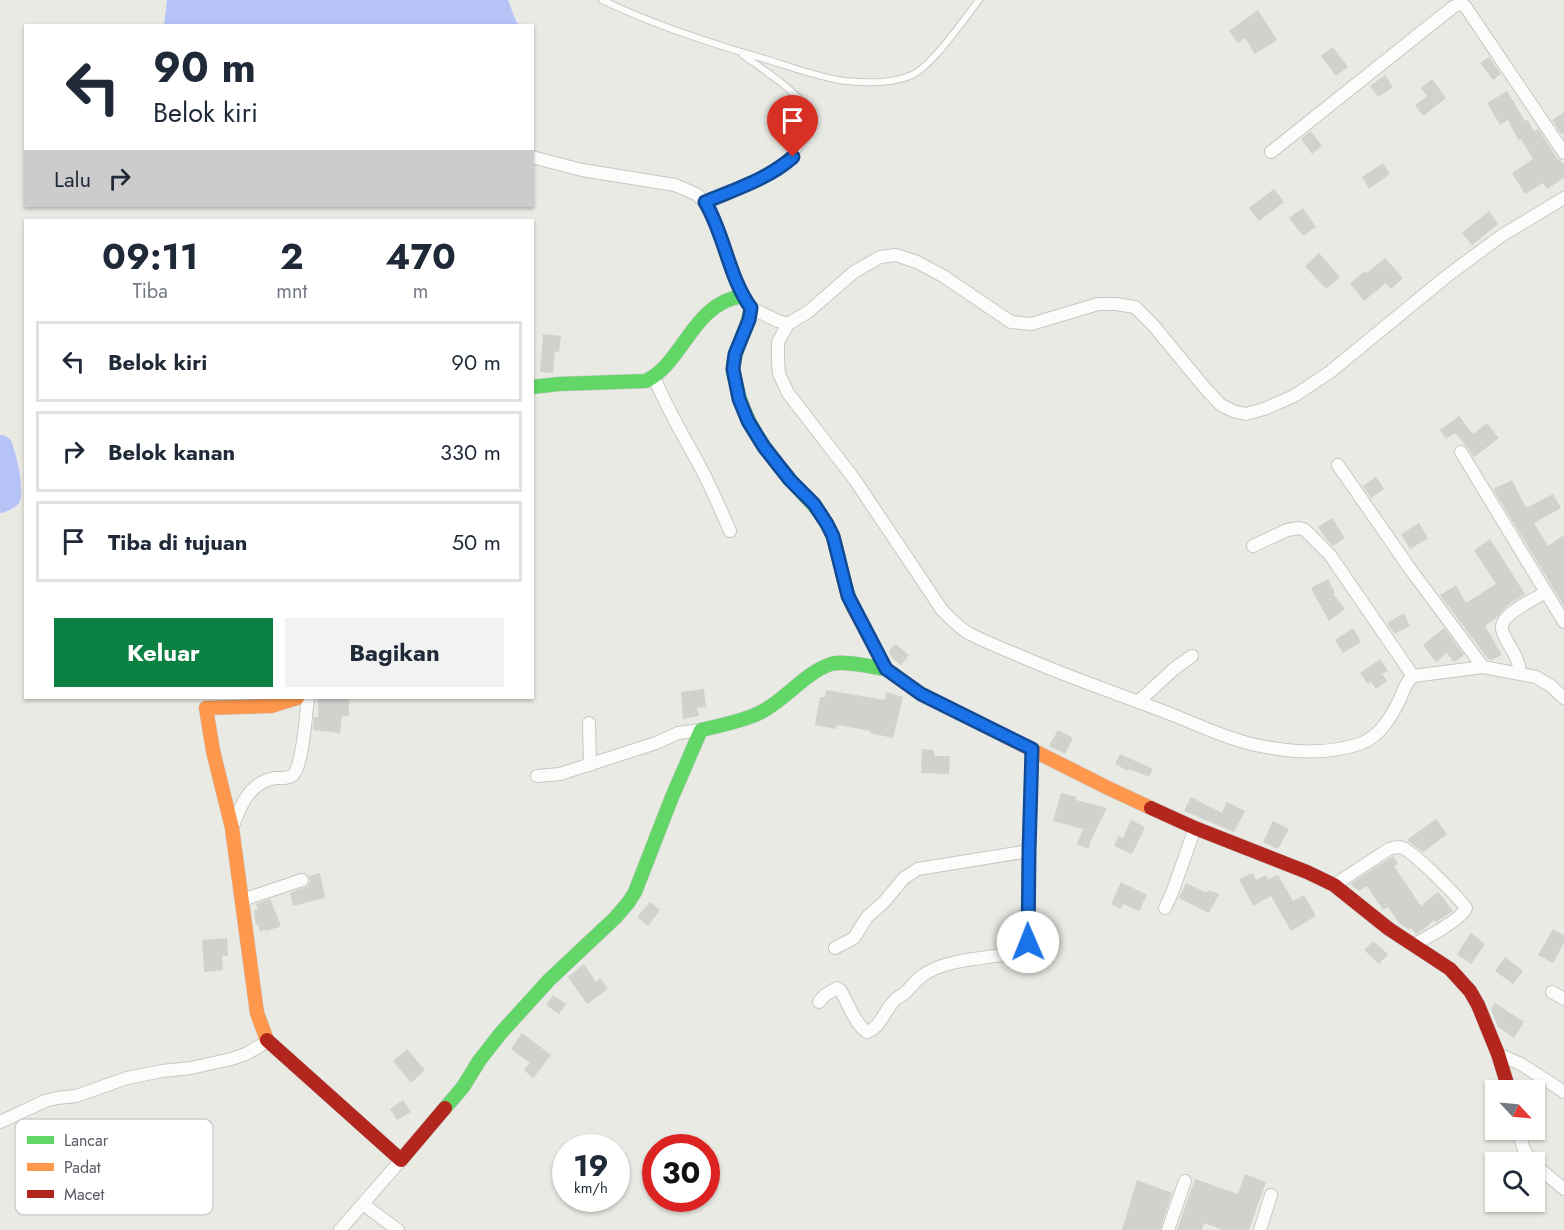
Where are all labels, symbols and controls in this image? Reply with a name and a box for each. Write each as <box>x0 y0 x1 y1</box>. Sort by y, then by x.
text: 90 m <box>153 37 256 98</box>
icon: left <box>54 48 132 126</box>
text: Belok kiri <box>153 93 258 132</box>
pin <box>767 95 818 157</box>
icon: arrive <box>776 104 809 137</box>
icon: right <box>103 162 136 195</box>
text: Lalu <box>54 163 91 195</box>
text: 09:11 <box>102 230 198 282</box>
text: 2 <box>280 230 304 282</box>
text: 470 <box>385 230 456 282</box>
text: Tiba <box>132 277 168 306</box>
text: mnt <box>276 277 307 306</box>
text: m <box>413 277 428 306</box>
icon: left <box>57 345 90 378</box>
text: Belok kiri <box>108 346 207 378</box>
text: 90 m <box>451 346 501 378</box>
icon: right <box>57 435 90 468</box>
text: Belok kanan <box>108 436 235 468</box>
text: 330 m <box>440 436 501 468</box>
icon: arrive <box>57 525 90 558</box>
text: Tiba di tujuan <box>108 526 247 558</box>
text: 50 m <box>452 526 501 558</box>
button: Keluar <box>54 618 273 687</box>
button: Bagikan <box>285 618 504 687</box>
position arrow <box>996 910 1060 974</box>
north arrow <box>1485 1080 1545 1140</box>
map controls <box>1485 1080 1545 1212</box>
legend <box>15 1119 213 1215</box>
text: Lancar <box>64 1129 109 1152</box>
speed limit sign: 30 <box>642 1134 720 1212</box>
text: 19 <box>573 1144 609 1187</box>
button: search <box>1485 1152 1545 1212</box>
text: Padat <box>64 1156 101 1179</box>
text: km/h <box>574 1177 608 1199</box>
text: Macet <box>64 1183 105 1206</box>

